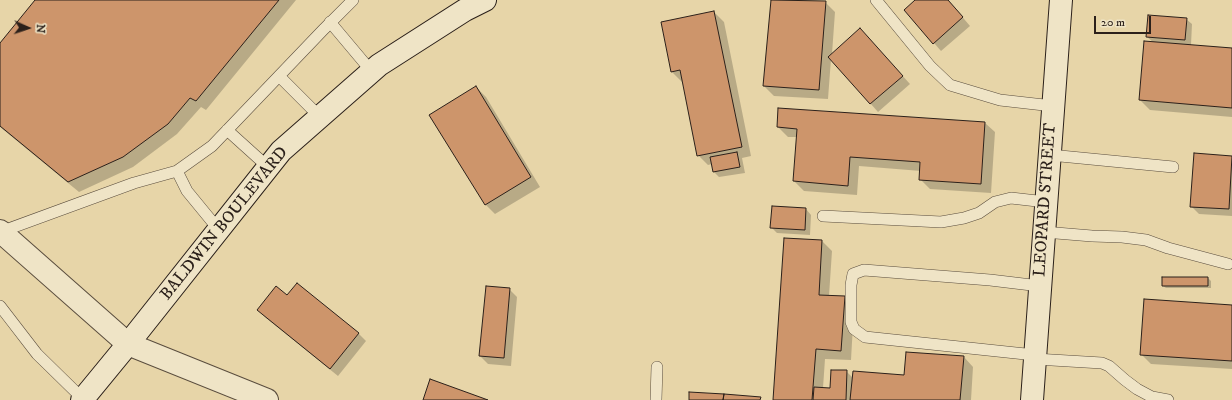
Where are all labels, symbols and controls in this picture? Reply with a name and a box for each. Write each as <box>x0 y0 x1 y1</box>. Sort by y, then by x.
north arrow <box>8 8 48 48</box>
scale bar <box>1096 8 1153 34</box>
text: 20 m <box>1101 15 1125 30</box>
text: N <box>33 24 47 34</box>
street label: LEOPARD STREET <box>1030 122 1062 278</box>
street label: BALDWIN BOULEVARD <box>157 143 293 305</box>

